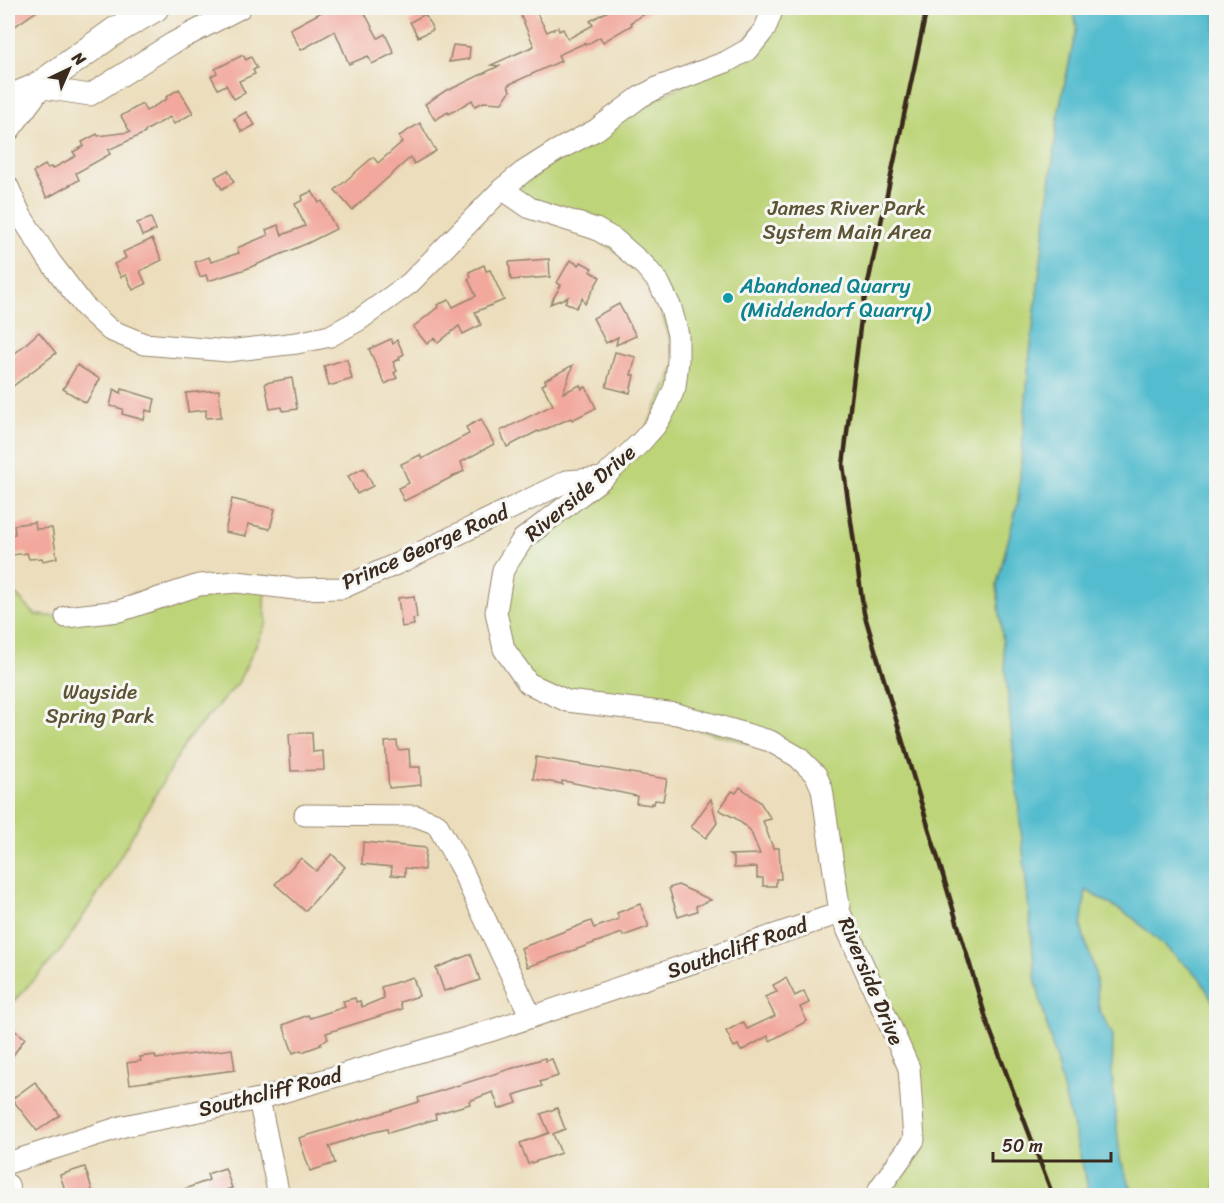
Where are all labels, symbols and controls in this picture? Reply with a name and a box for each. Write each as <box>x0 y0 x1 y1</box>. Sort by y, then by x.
north arrow <box>39 39 99 99</box>
text: N <box>64 44 94 73</box>
park label: James River Park System Main Area <box>763 189 932 251</box>
place label: Abandoned Quarry (Middendorf Quarry) <box>739 267 932 329</box>
marker: Abandoned Quarry (Middendorf Quarry) <box>721 291 735 305</box>
street label: Riverside Drive <box>516 435 644 551</box>
street label: Prince George Road <box>335 492 516 601</box>
park label: Wayside Spring Park <box>45 673 155 735</box>
street label: Southcliff Road <box>661 906 814 990</box>
street label: Riverside Drive <box>827 911 915 1051</box>
street label: Southcliff Road <box>194 1055 348 1128</box>
scale bar <box>993 1125 1112 1163</box>
text: 50 m <box>1002 1130 1043 1162</box>

